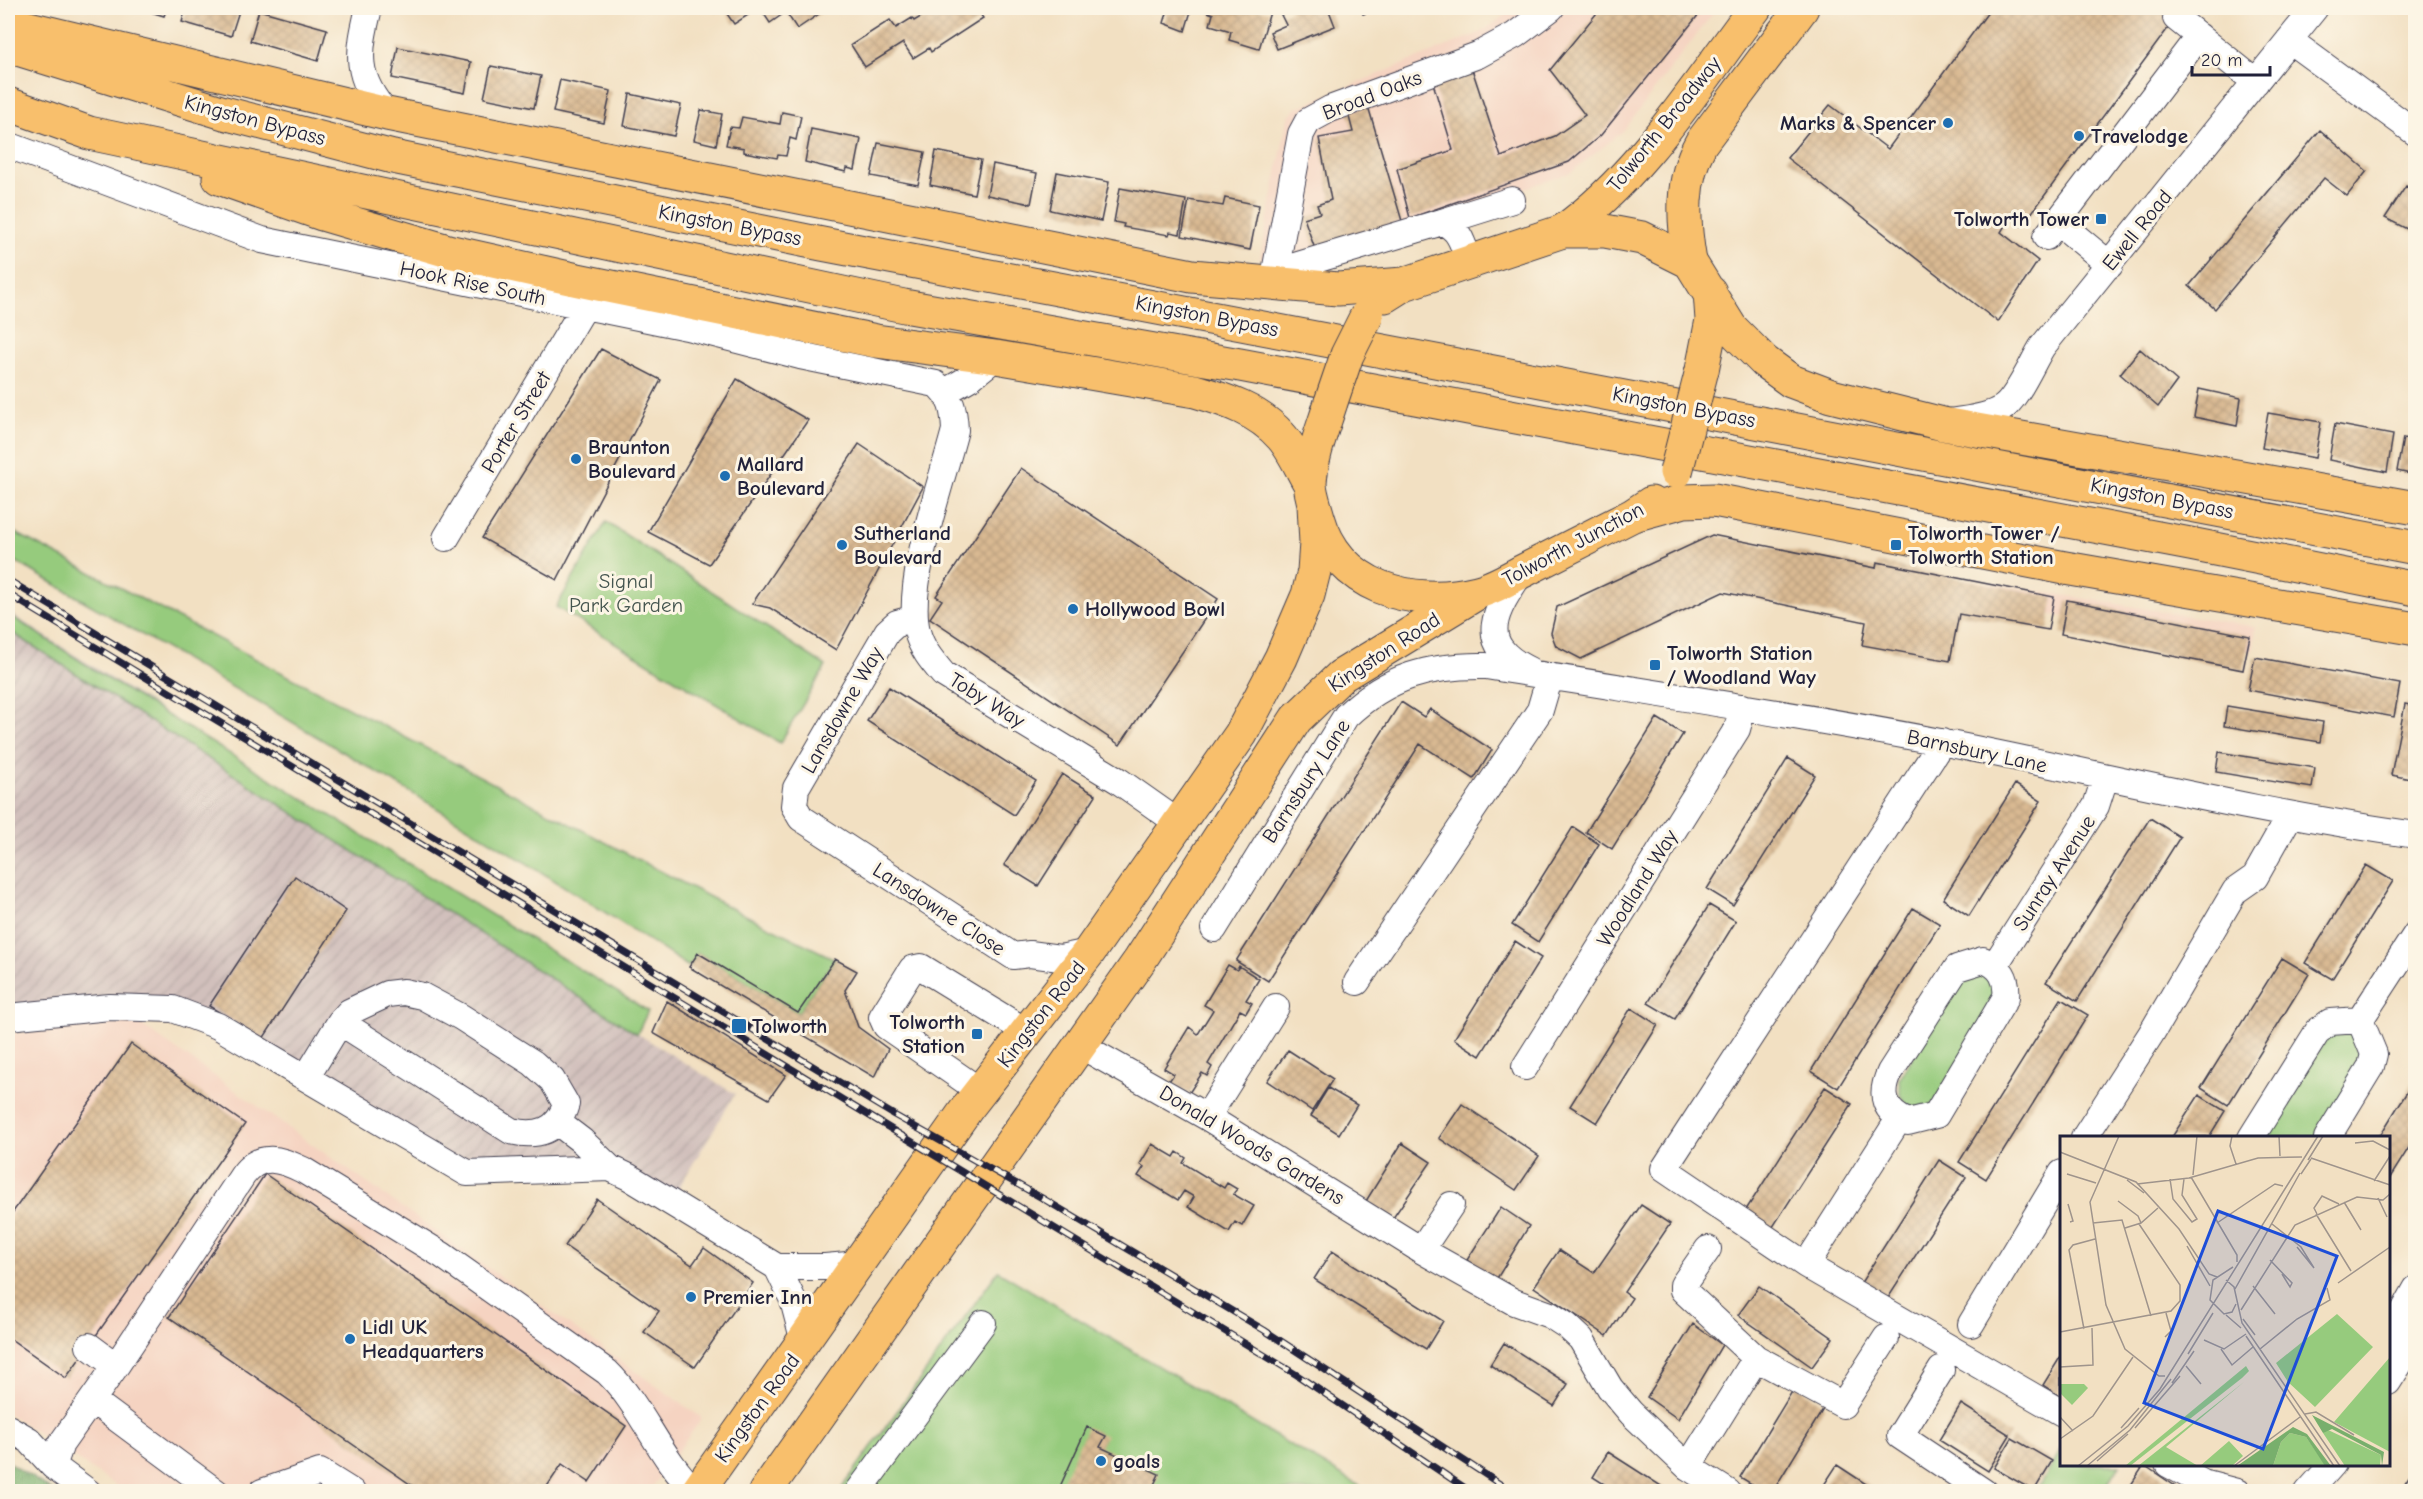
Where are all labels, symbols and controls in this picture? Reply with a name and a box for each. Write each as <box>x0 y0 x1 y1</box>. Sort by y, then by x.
scale bar <box>2192 39 2270 77</box>
text: 20 m <box>2201 50 2242 71</box>
street label: Tolworth Broadway <box>1602 51 1726 196</box>
street label: Broad Oaks <box>1319 65 1425 125</box>
street label: Kingston Bypass <box>182 90 328 150</box>
place label: Marks & Spencer <box>1780 111 1937 135</box>
marker: Marks & Spencer <box>1941 116 1955 130</box>
place label: Travelodge <box>2091 124 2188 148</box>
marker: Travelodge <box>2072 129 2086 143</box>
street label: Ewell Road <box>2097 185 2177 275</box>
street label: Kingston Bypass <box>657 199 803 251</box>
place label: Tolworth Tower <box>1954 207 2090 231</box>
marker: Tolworth Tower <box>2094 212 2108 226</box>
street label: Hook Rise South <box>398 256 548 310</box>
street label: Kingston Bypass <box>1134 290 1280 342</box>
street label: Porter Street <box>476 366 556 477</box>
street label: Kingston Bypass <box>1611 381 1757 433</box>
place label: Braunton Boulevard <box>588 435 676 483</box>
marker: Braunton Boulevard <box>569 452 583 466</box>
place label: Mallard Boulevard <box>737 452 825 500</box>
marker: Mallard Boulevard <box>718 469 732 483</box>
street label: Kingston Bypass <box>2089 472 2235 524</box>
street label: Tolworth Junction <box>1498 497 1648 591</box>
place label: Sutherland Boulevard <box>854 521 951 569</box>
place label: Tolworth Tower / Tolworth Station <box>1908 521 2060 569</box>
marker: Sutherland Boulevard <box>835 538 849 552</box>
marker: Tolworth Tower / Tolworth Station <box>1889 538 1903 552</box>
park label: Signal Park Garden <box>569 569 683 617</box>
place label: Hollywood Bowl <box>1085 597 1225 621</box>
marker: Hollywood Bowl <box>1066 602 1080 616</box>
street label: Kingston Road <box>1324 607 1444 697</box>
place label: Tolworth Station / Woodland Way <box>1667 641 1816 689</box>
street label: Lansdowne Way <box>796 642 888 778</box>
marker: Tolworth Station / Woodland Way <box>1648 658 1662 672</box>
street label: Toby Way <box>945 667 1030 733</box>
street label: Barnsbury Lane <box>1257 715 1355 847</box>
street label: Barnsbury Lane <box>1905 724 2049 778</box>
street label: Sunray Avenue <box>2008 811 2100 935</box>
street label: Woodland Way <box>1592 825 1683 951</box>
street label: Lansdowne Close <box>868 857 1010 961</box>
street label: Kingston Road <box>992 956 1090 1072</box>
place label: Tolworth Station <box>890 1010 965 1058</box>
place label: Tolworth <box>752 1014 827 1038</box>
marker: Tolworth <box>730 1017 748 1035</box>
marker: Tolworth Station <box>970 1027 984 1041</box>
street label: Donald Woods Gardens <box>1155 1080 1349 1210</box>
inset map <box>2060 1136 2390 1466</box>
place label: Premier Inn <box>703 1285 812 1309</box>
marker: Premier Inn <box>684 1290 698 1304</box>
place label: Lidl UK Headquarters <box>362 1315 484 1363</box>
marker: Lidl UK Headquarters <box>343 1332 357 1346</box>
street label: Kingston Road <box>710 1349 804 1467</box>
place label: goals <box>1113 1449 1160 1473</box>
marker: goals <box>1094 1454 1108 1468</box>

